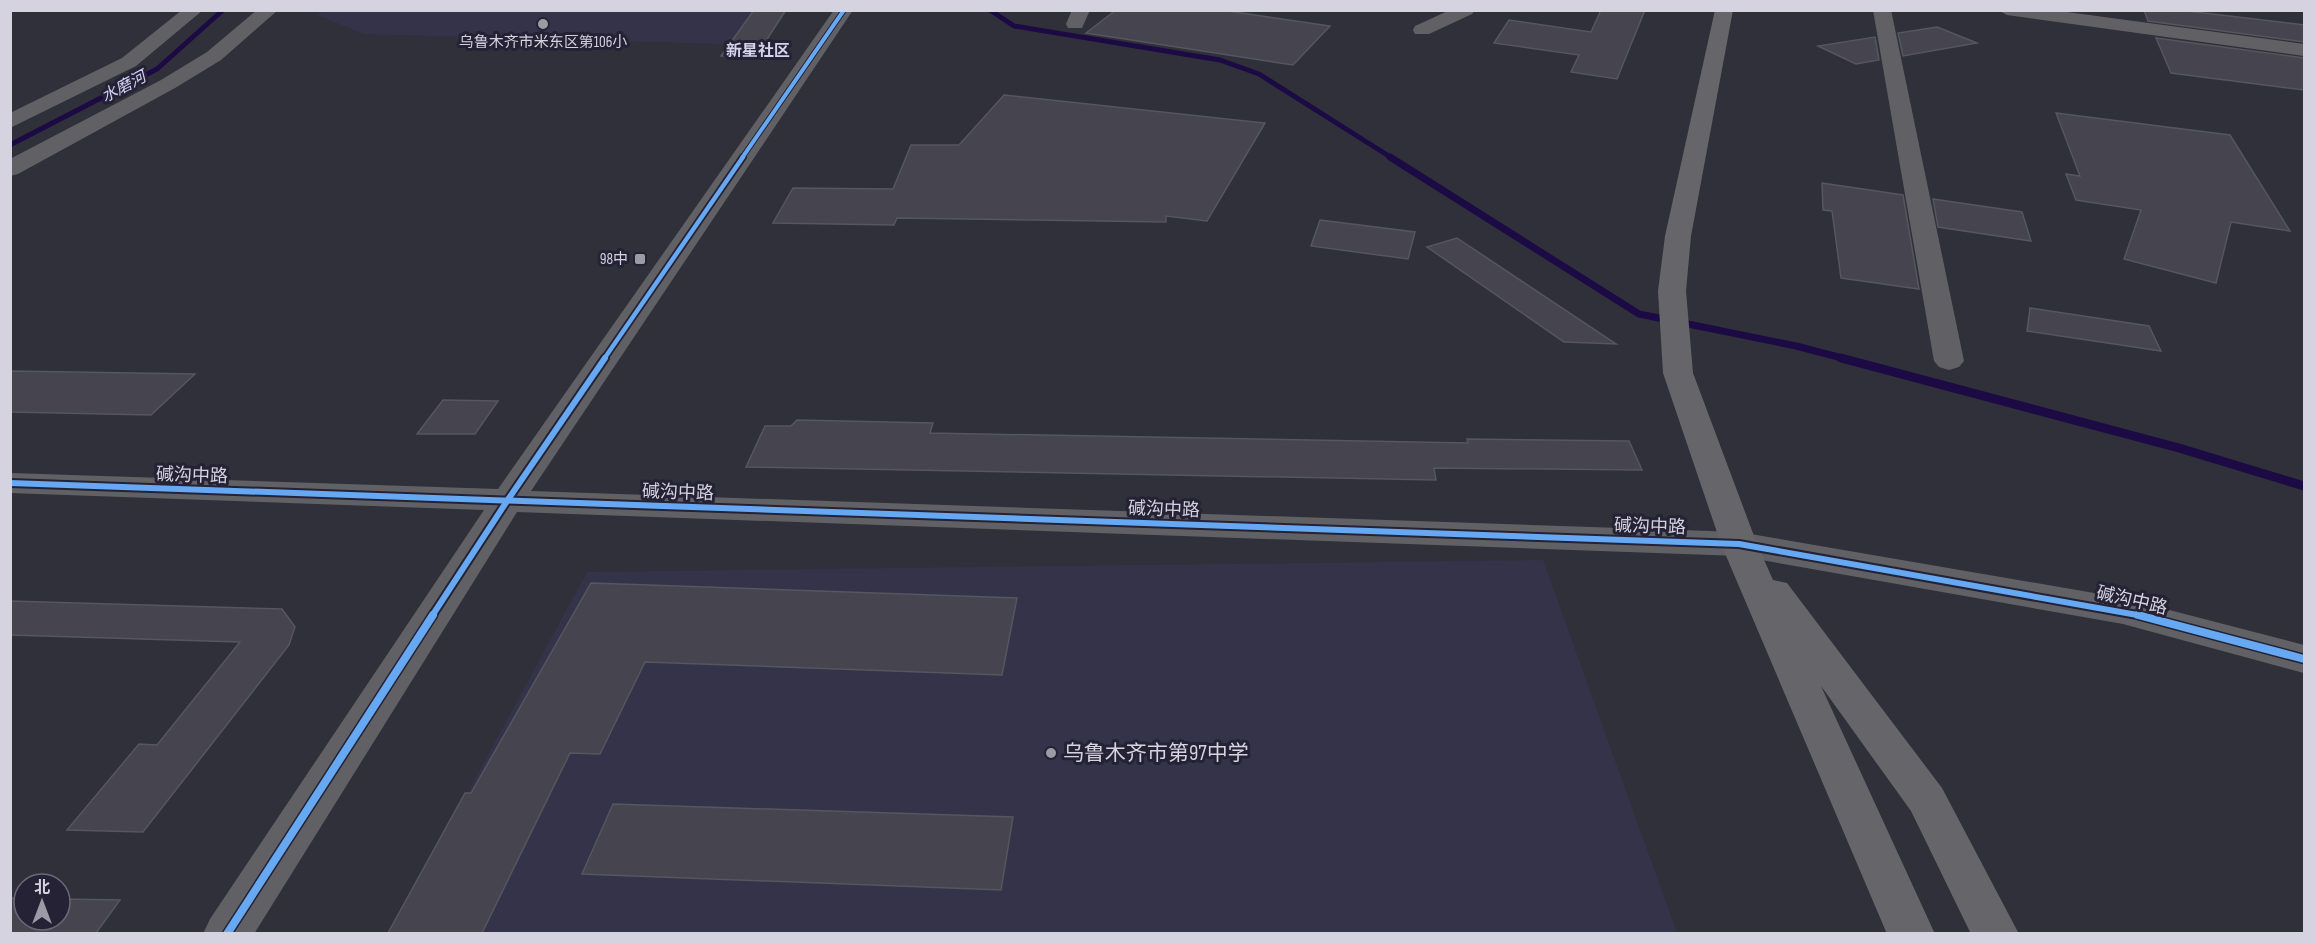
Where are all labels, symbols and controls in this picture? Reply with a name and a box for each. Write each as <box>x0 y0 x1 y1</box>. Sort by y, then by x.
marker: 乌鲁木齐市米东区第106小 <box>536 17 550 31</box>
place label: 乌鲁木齐市米东区第106小 <box>459 33 627 52</box>
district label: 新星社区 <box>726 41 790 61</box>
water label: 水磨河 <box>98 66 152 107</box>
place label: 98中 <box>600 250 628 269</box>
marker: 98中 <box>633 252 647 266</box>
street label: 碱沟中路 <box>156 464 228 487</box>
street label: 碱沟中路 <box>642 481 714 504</box>
street label: 碱沟中路 <box>1128 498 1200 521</box>
street label: 碱沟中路 <box>1614 515 1686 538</box>
street label: 碱沟中路 <box>2094 582 2169 619</box>
place label: 乌鲁木齐市第97中学 <box>1063 741 1249 766</box>
marker: 乌鲁木齐市第97中学 <box>1044 746 1058 760</box>
north arrow <box>12 872 72 932</box>
text: 北 <box>34 879 50 898</box>

